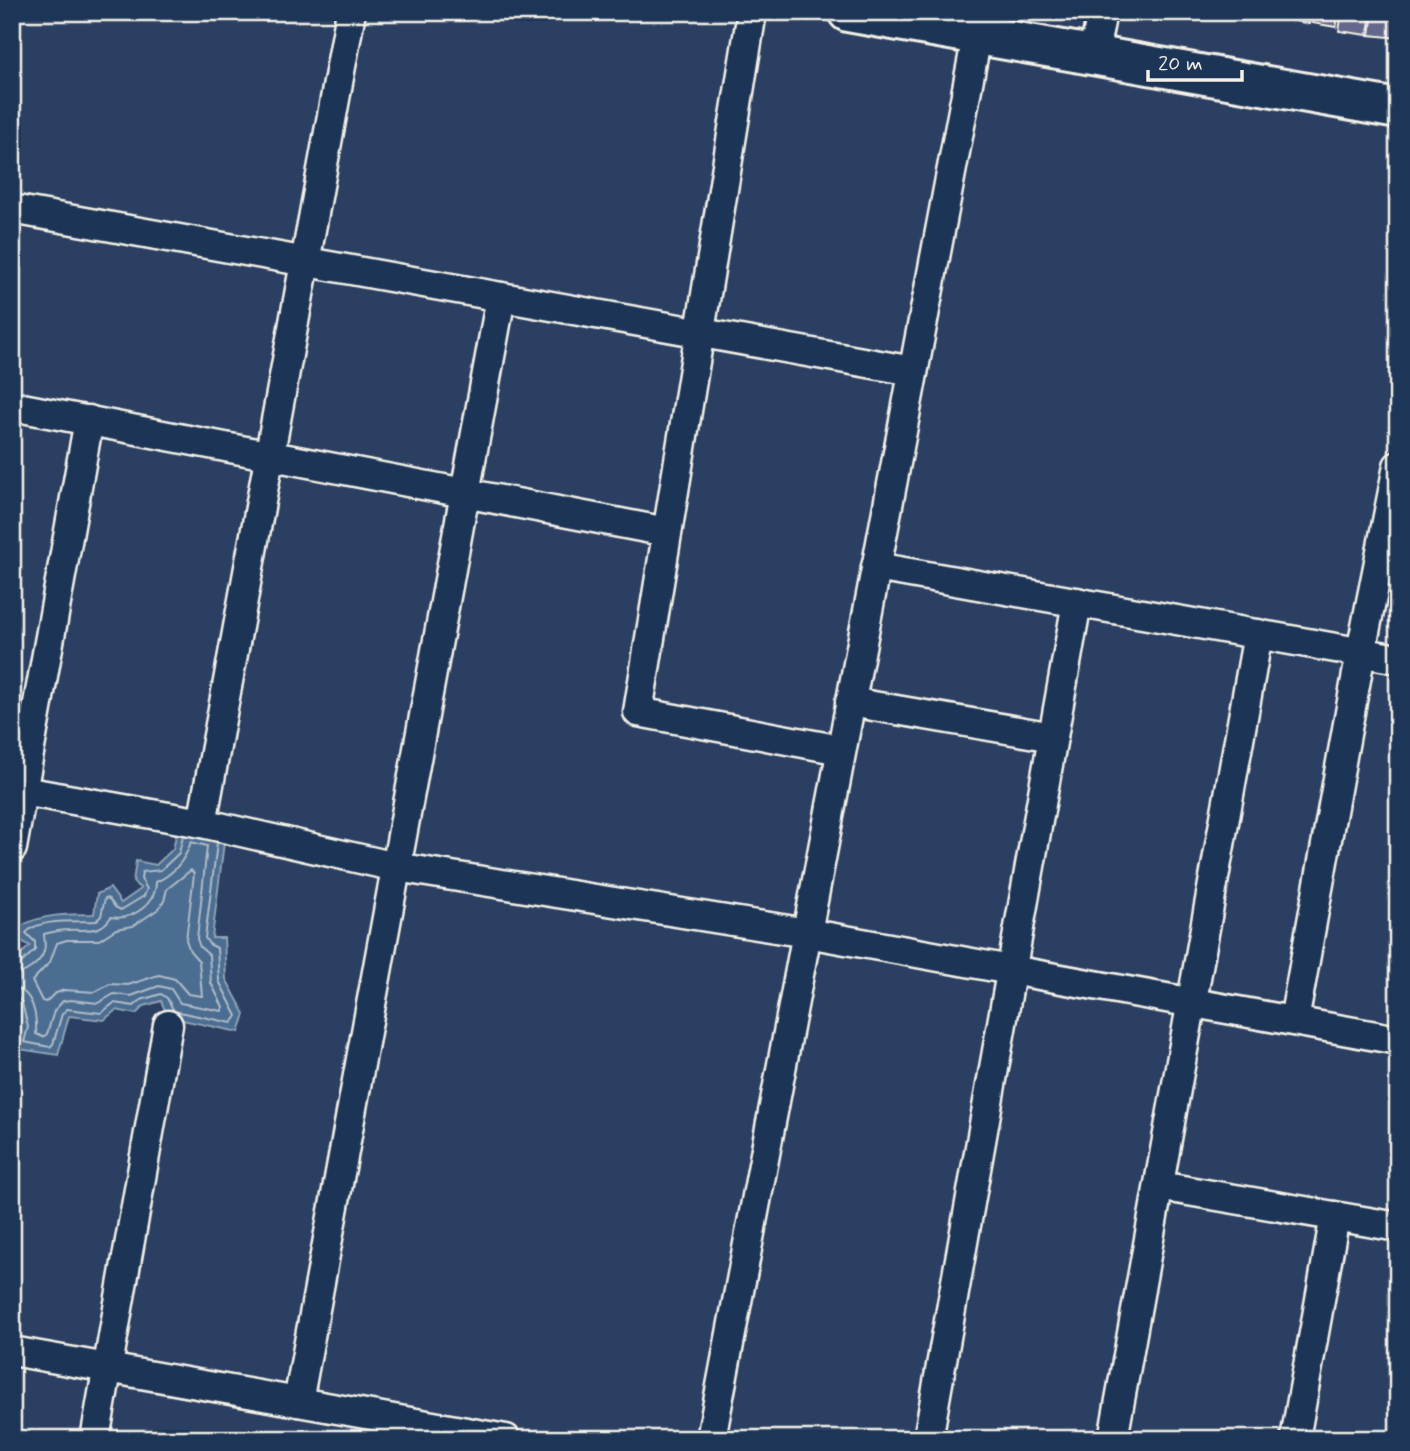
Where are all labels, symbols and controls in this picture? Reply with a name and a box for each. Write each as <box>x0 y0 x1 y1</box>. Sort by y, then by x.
scale bar <box>1148 38 1242 82</box>
text: 20 m <box>1158 50 1203 78</box>

